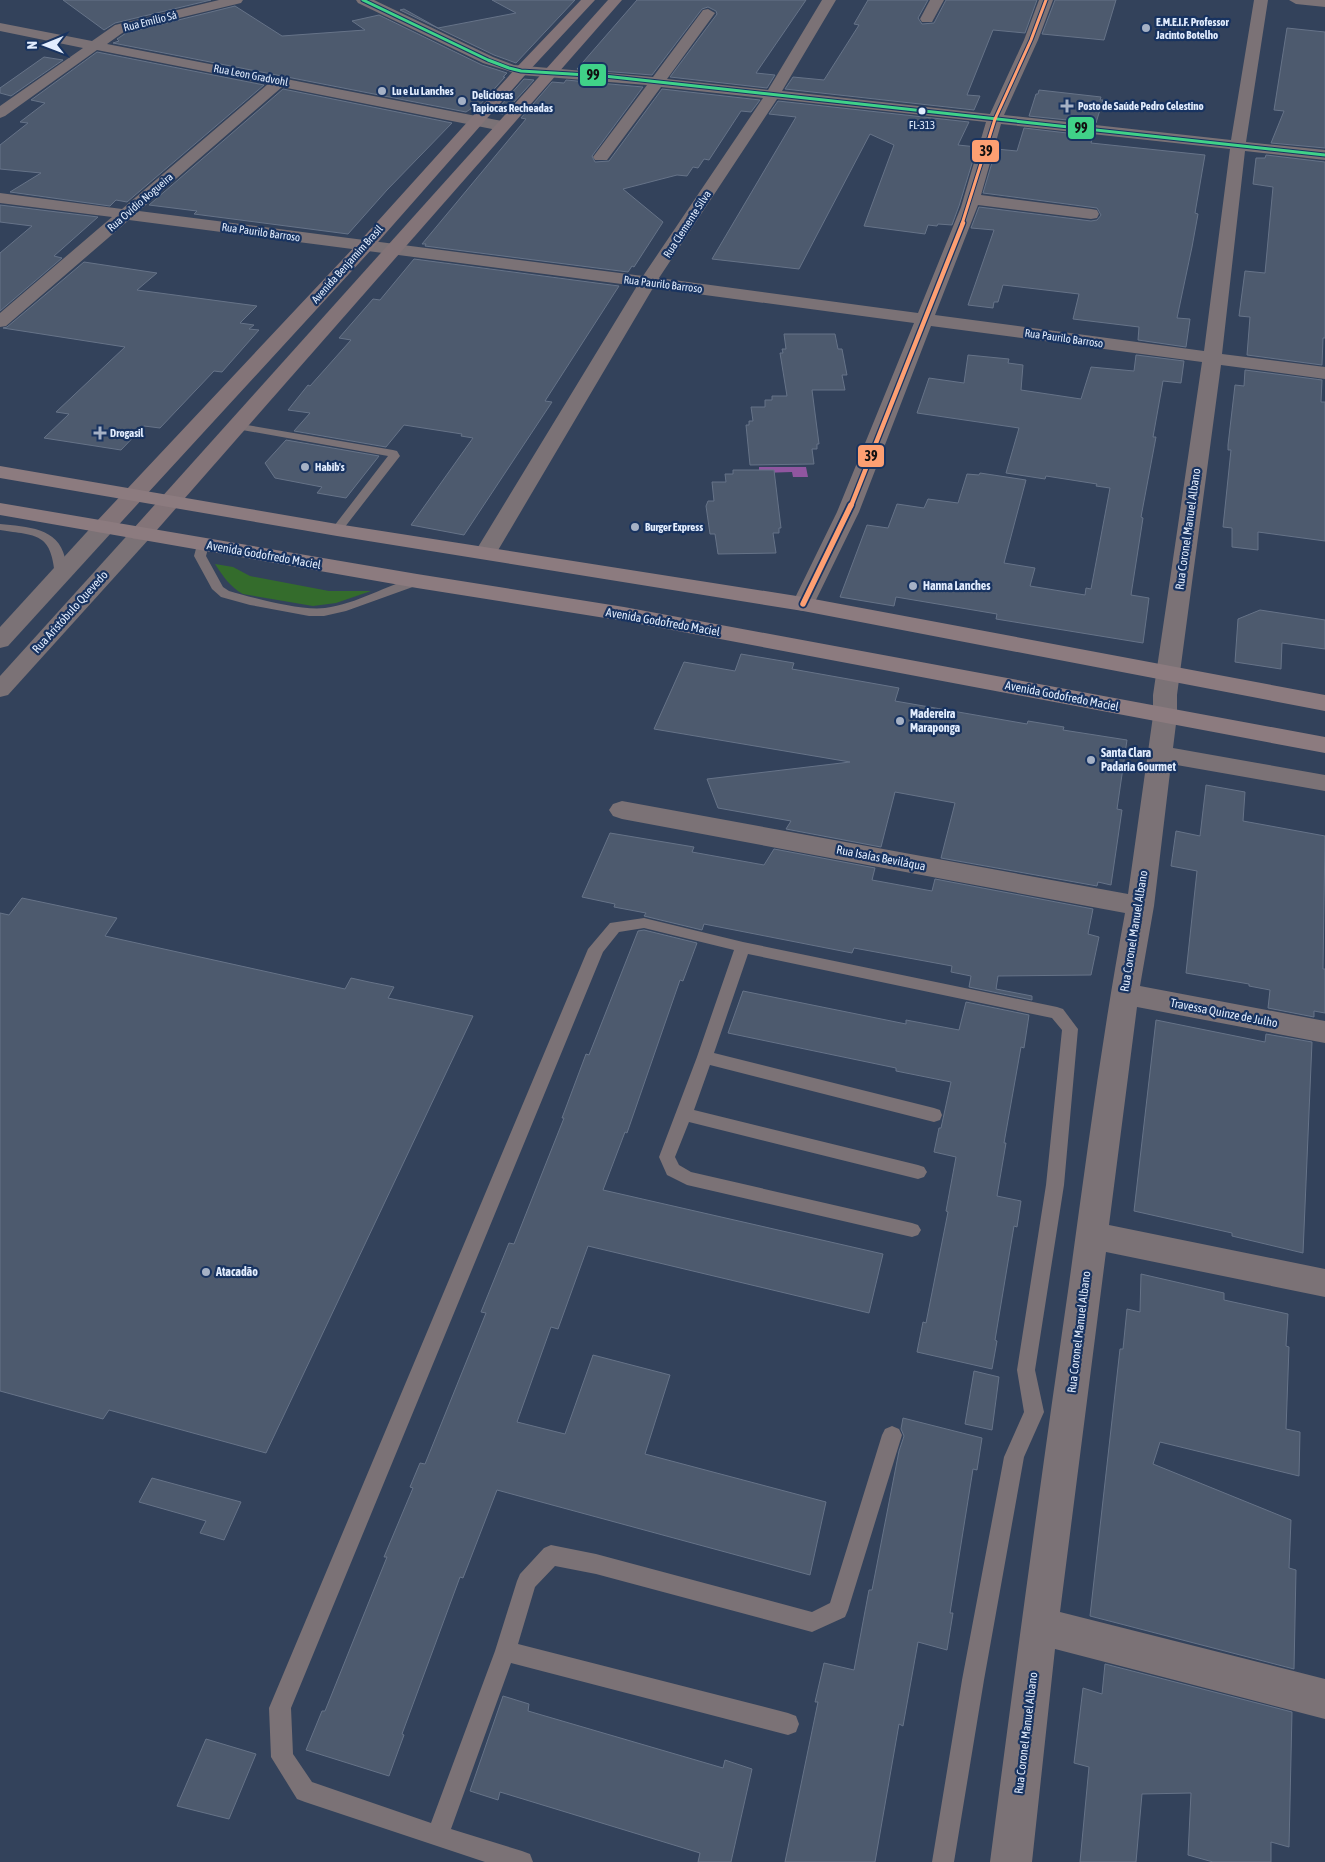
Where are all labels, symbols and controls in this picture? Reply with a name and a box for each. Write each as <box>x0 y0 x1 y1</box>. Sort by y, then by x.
street label: Rua Emílio Sá <box>122 9 178 33</box>
place label: E.M.E.I.F. Professor Jacinto Botelho <box>1155 16 1229 41</box>
north arrow <box>20 20 70 70</box>
marker: E.M.E.I.F. Professor Jacinto Botelho <box>1140 22 1152 34</box>
text: N <box>24 41 40 49</box>
street label: Rua Leon Gradvohl <box>213 62 289 88</box>
line badge: 99 <box>579 63 607 87</box>
text: 99 <box>586 67 600 83</box>
marker: Lu e Lu Lanches <box>376 85 388 97</box>
place label: Lu e Lu Lanches <box>392 85 454 97</box>
place label: Deliciosas Tapiocas Recheadas <box>472 89 553 114</box>
marker: Deliciosas Tapiocas Recheadas <box>456 95 468 107</box>
marker: Posto de Saúde Pedro Celestino <box>1060 99 1074 113</box>
place label: Posto de Saúde Pedro Celestino <box>1078 100 1204 112</box>
marker: FL-313 <box>917 106 927 116</box>
line badge: 99 <box>1067 116 1095 140</box>
place label: FL-313 <box>909 119 935 131</box>
text: 99 <box>1074 120 1088 136</box>
line badge: 39 <box>971 139 1000 163</box>
text: 39 <box>979 143 993 159</box>
street label: Rua Ovídio Nogueira <box>105 170 175 234</box>
street label: Rua Clemente Silva <box>661 188 713 260</box>
street label: Rua Paurilo Barroso <box>221 221 301 243</box>
street label: Avenida Benjamim Brasil <box>309 223 385 305</box>
street label: Rua Paurilo Barroso <box>623 273 703 295</box>
street label: Rua Paurilo Barroso <box>1024 327 1104 349</box>
marker: Drogasil <box>94 427 106 439</box>
place label: Drogasil <box>110 427 145 439</box>
line badge: 39 <box>857 444 885 468</box>
text: 39 <box>864 448 878 464</box>
marker: Habib's <box>299 461 311 473</box>
place label: Habib's <box>315 461 345 473</box>
street label: Rua Coronel Manuel Albano <box>1173 467 1204 591</box>
marker: Burger Express <box>629 521 641 533</box>
place label: Burger Express <box>645 521 703 533</box>
street label: Avenida Godofredo Maciel <box>206 538 323 572</box>
street label: Rua Aristóbulo Quevedo <box>29 568 111 656</box>
place label: Hanna Lanches <box>923 579 991 593</box>
marker: Hanna Lanches <box>907 580 919 592</box>
street label: Avenida Godofredo Maciel <box>605 605 722 639</box>
street label: Avenida Godofredo Maciel <box>1004 678 1121 714</box>
place label: Madereira Maraponga <box>910 707 961 735</box>
marker: Madereira Maraponga <box>894 715 906 727</box>
place label: Santa Clara Padaria Gourmet <box>1101 746 1176 774</box>
marker: Santa Clara Padaria Gourmet <box>1085 754 1097 766</box>
street label: Rua Isaías Beviláqua <box>835 842 927 874</box>
street label: Rua Coronel Manuel Albano <box>1117 869 1151 993</box>
street label: Travessa Quinze de Julho <box>1169 996 1279 1030</box>
place label: Atacadão <box>215 1265 258 1279</box>
marker: Atacadão <box>200 1266 212 1278</box>
street label: Rua Coronel Manuel Albano <box>1065 1270 1093 1394</box>
street label: Rua Coronel Manuel Albano <box>1012 1671 1040 1795</box>

